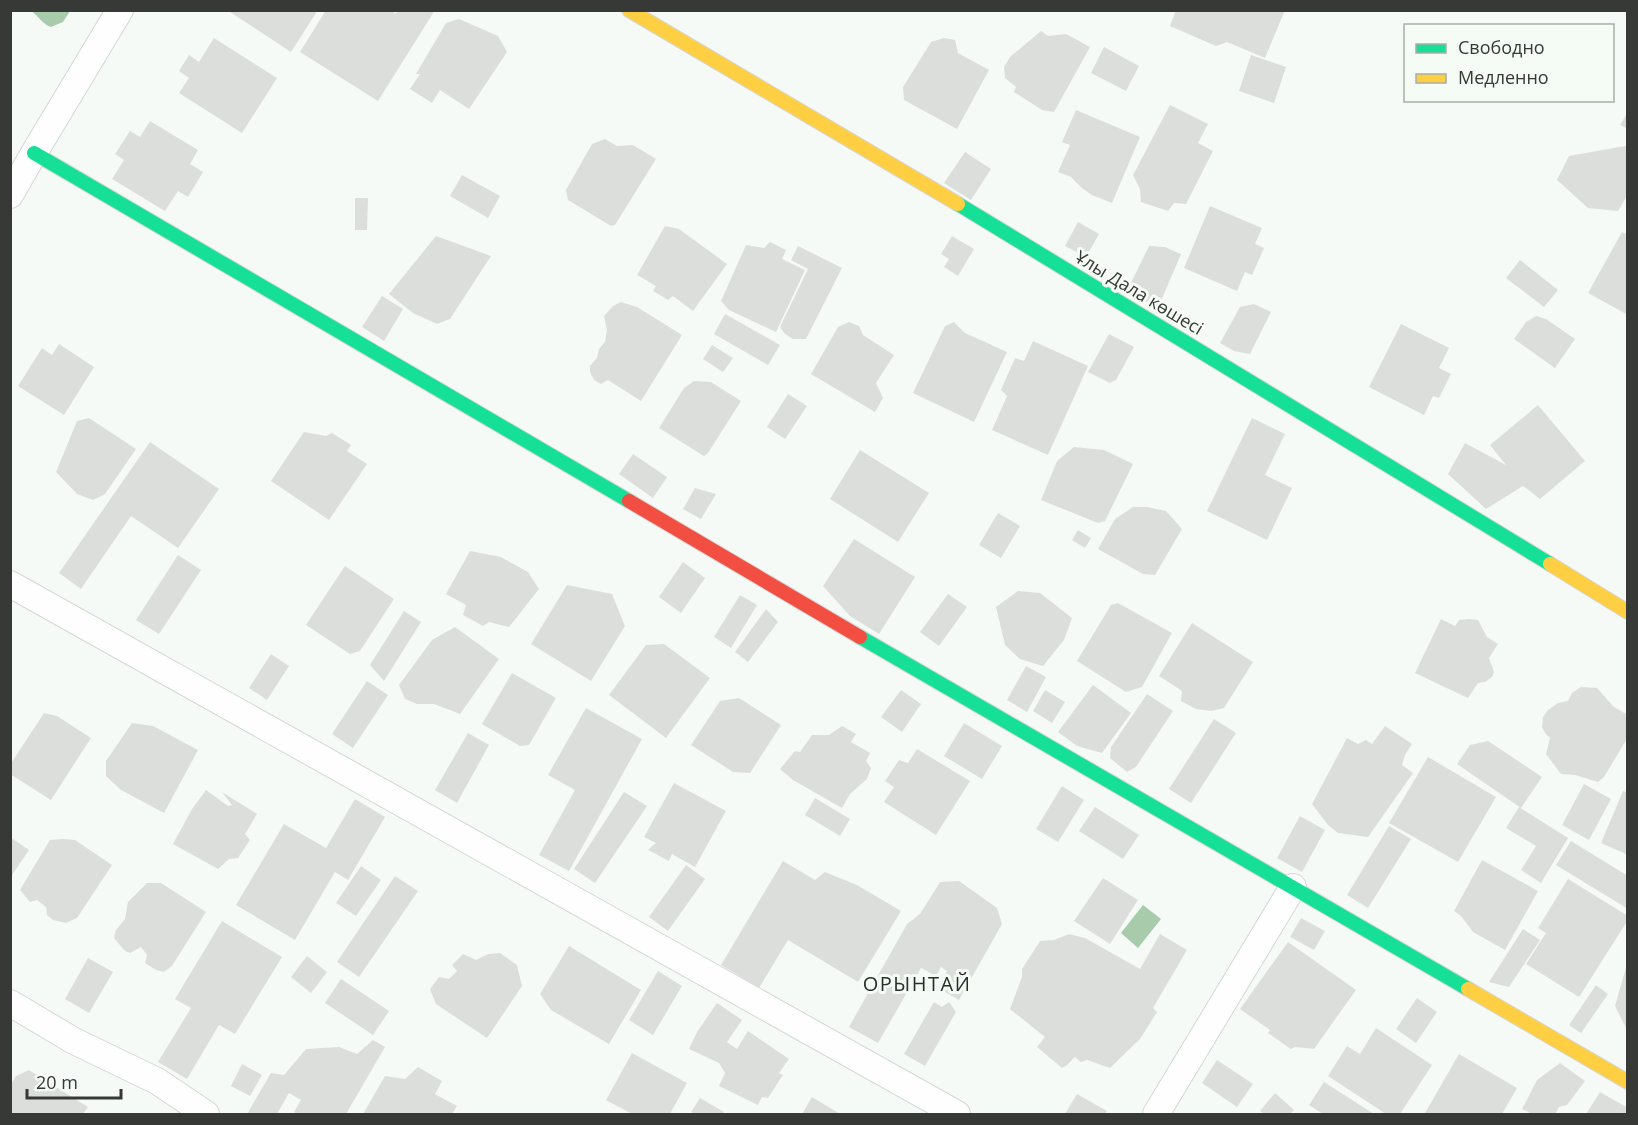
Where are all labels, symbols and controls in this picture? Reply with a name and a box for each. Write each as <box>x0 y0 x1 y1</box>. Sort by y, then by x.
legend <box>1404 24 1614 102</box>
text: Свободно <box>1458 35 1545 59</box>
text: Медленно <box>1458 65 1549 89</box>
street label: Ұлы Дала көшесі <box>1071 244 1208 340</box>
district label: ОРЫНТАЙ <box>863 970 971 997</box>
scale bar <box>27 1062 122 1100</box>
text: 20 m <box>36 1070 78 1094</box>

